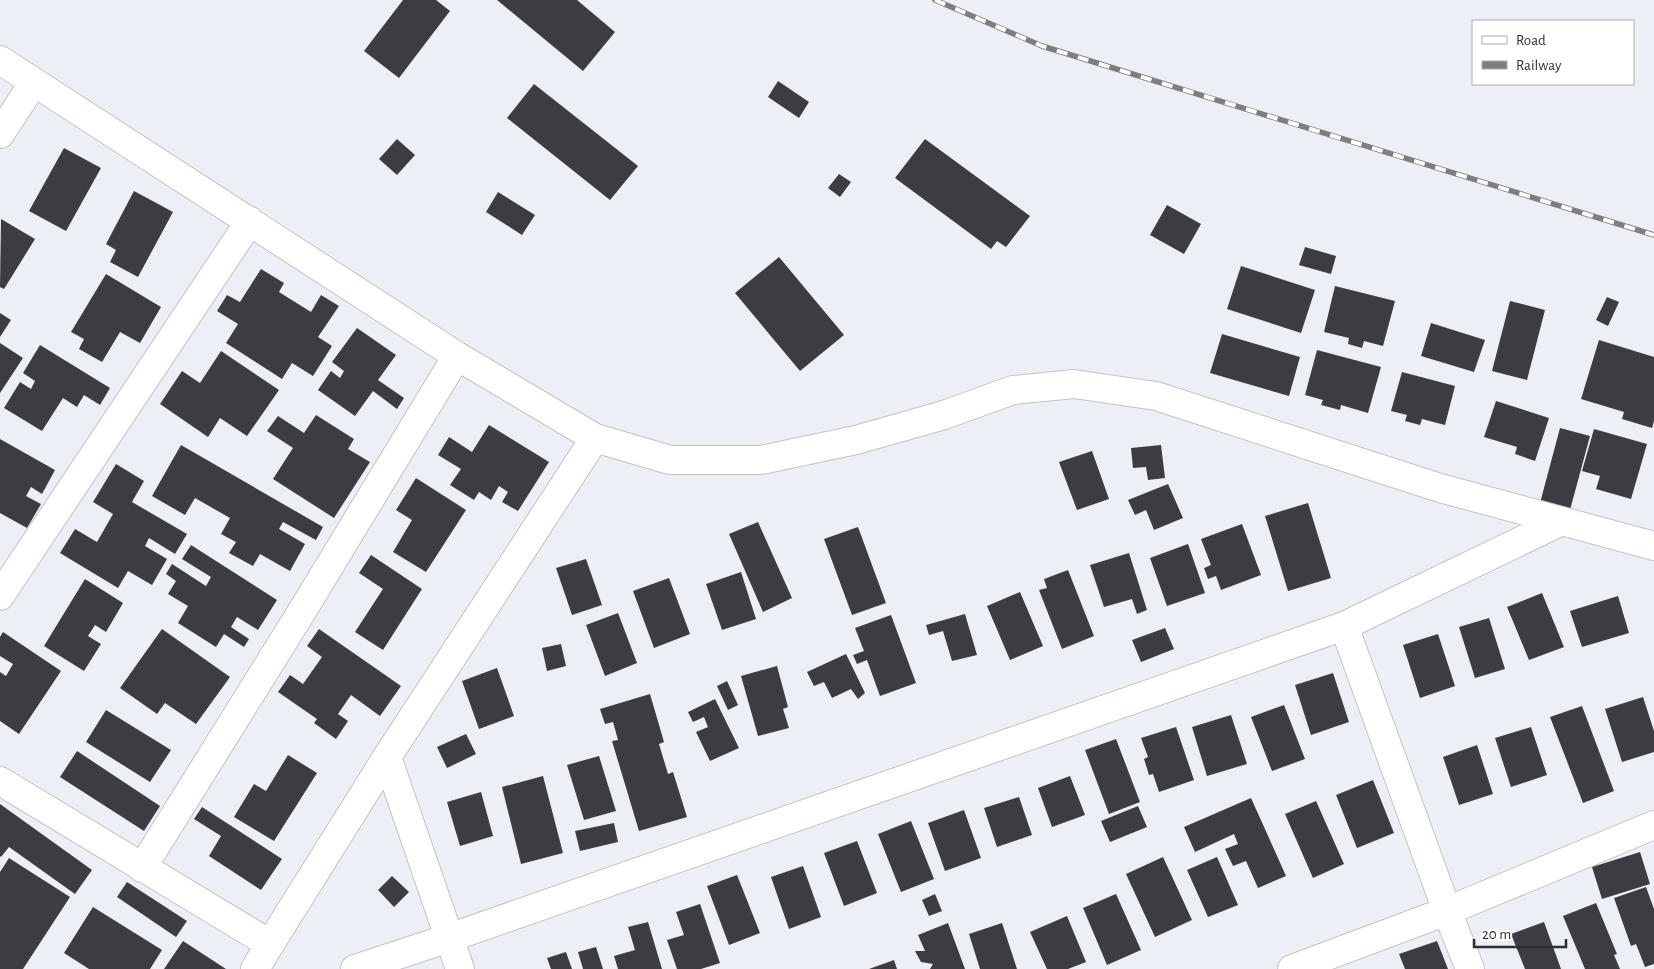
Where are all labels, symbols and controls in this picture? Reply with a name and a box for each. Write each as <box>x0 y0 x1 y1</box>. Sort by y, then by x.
legend <box>1472 20 1634 85</box>
text: Road <box>1516 33 1546 48</box>
text: Railway <box>1516 58 1562 73</box>
scale bar <box>1474 916 1566 948</box>
text: 20 m <box>1482 927 1511 942</box>

